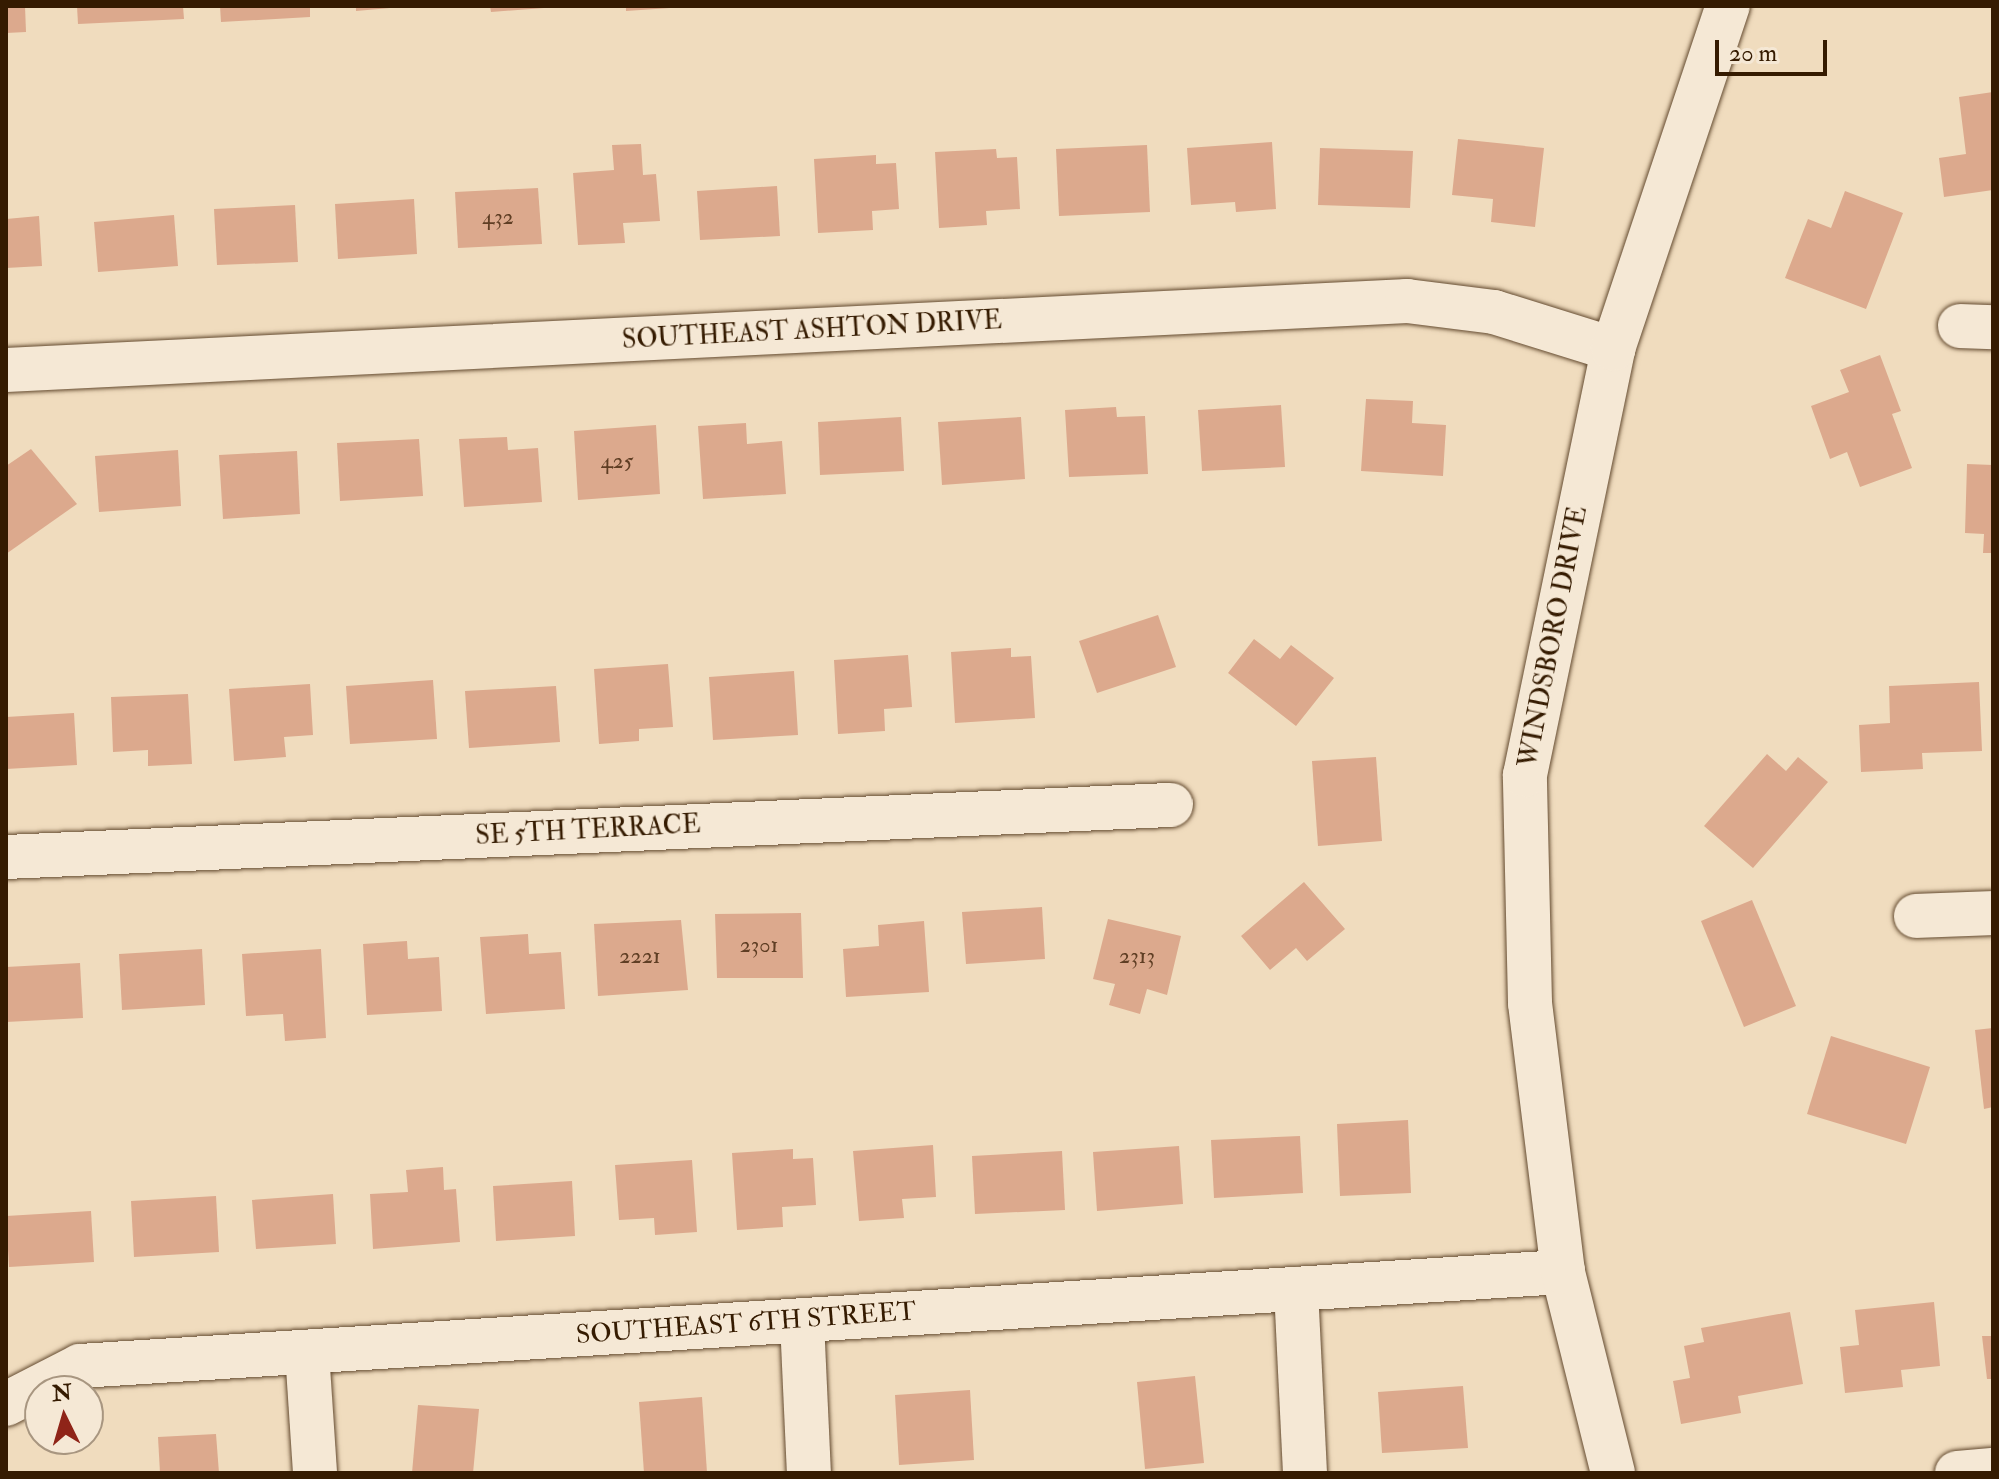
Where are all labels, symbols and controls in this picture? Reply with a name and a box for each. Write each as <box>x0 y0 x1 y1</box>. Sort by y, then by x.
scale bar <box>1719 24 1831 74</box>
text: 20 m <box>1729 38 1777 69</box>
house number: 432 <box>482 205 514 231</box>
street label: SOUTHEAST ASHTON DRIVE <box>621 305 1003 357</box>
house number: 425 <box>601 449 633 475</box>
street label: WINDSBORO DRIVE <box>1513 504 1595 770</box>
street label: SE 5TH TERRACE <box>475 810 701 852</box>
house number: 2301 <box>740 933 778 959</box>
house number: 2221 <box>619 944 661 970</box>
house number: 2313 <box>1119 944 1155 970</box>
street label: SOUTHEAST 6TH STREET <box>575 1297 917 1351</box>
north arrow <box>24 1375 104 1455</box>
text: N <box>51 1378 73 1408</box>

